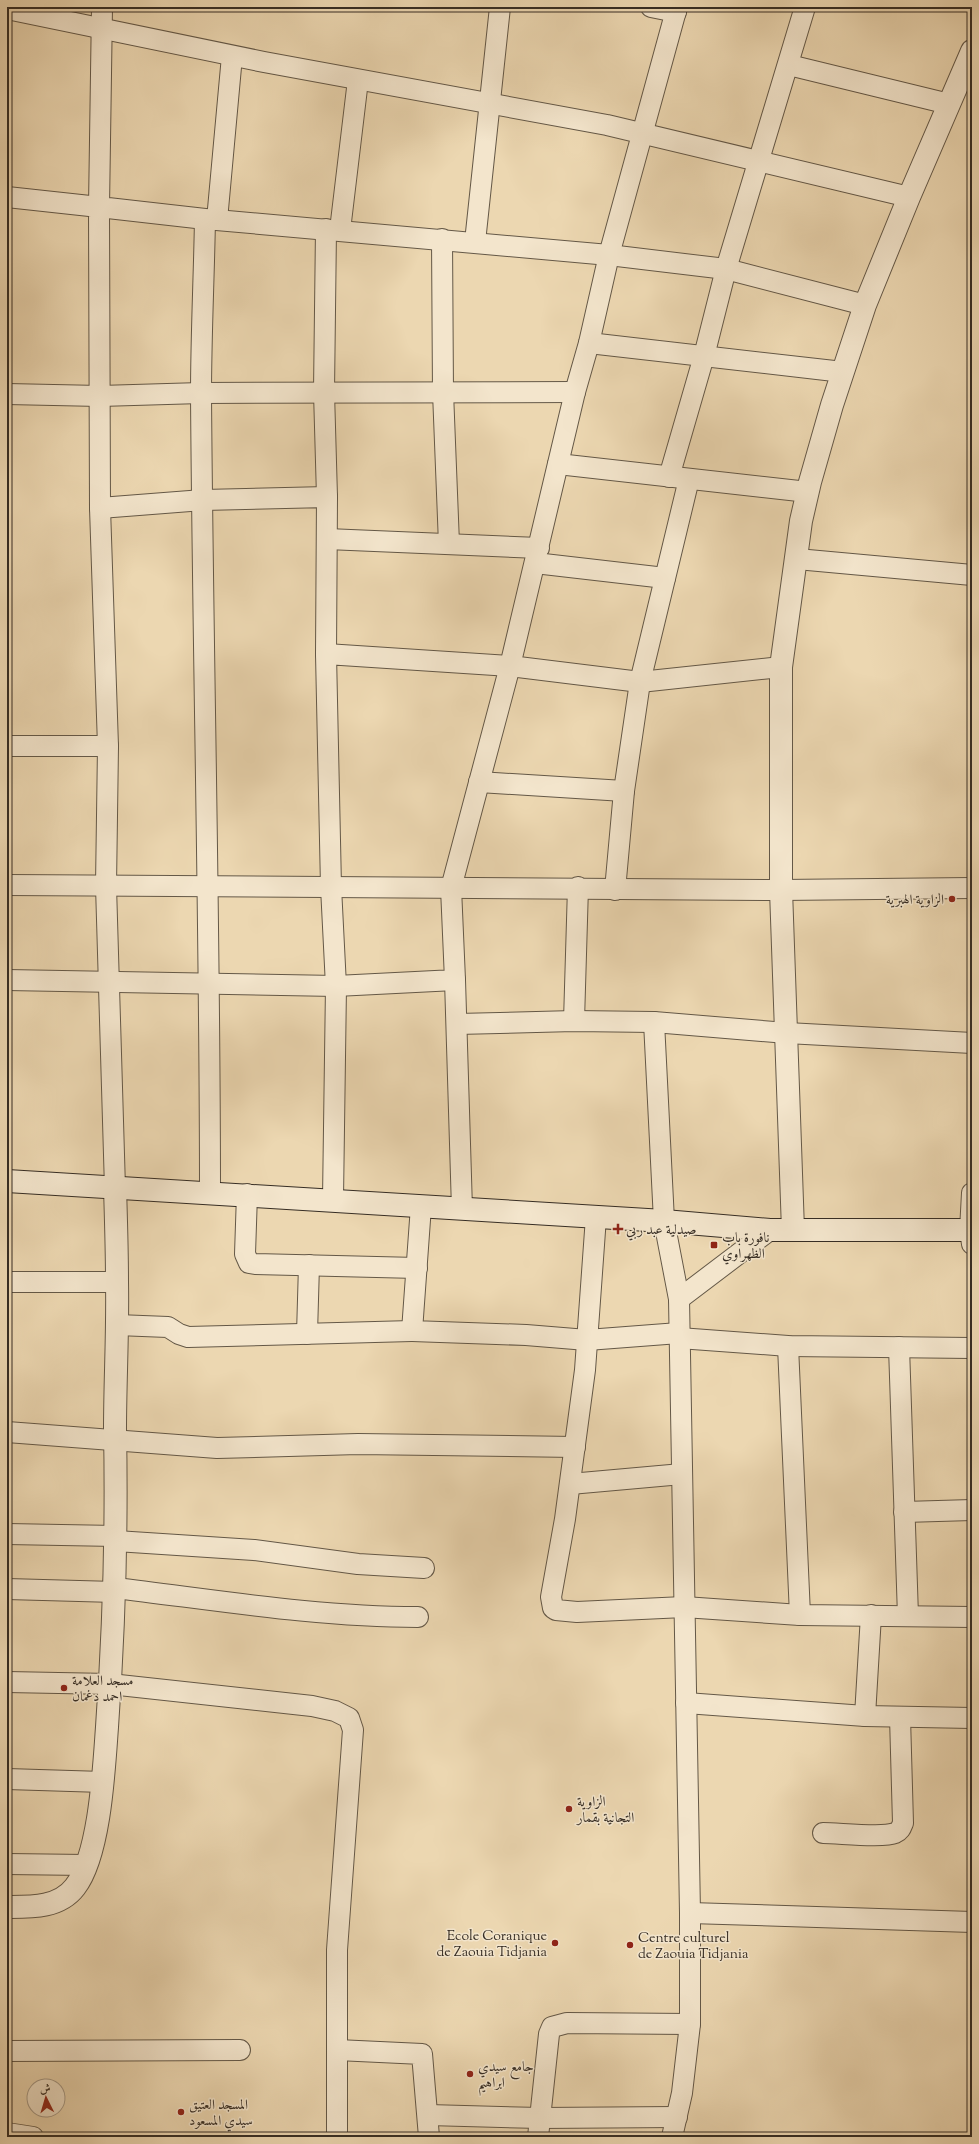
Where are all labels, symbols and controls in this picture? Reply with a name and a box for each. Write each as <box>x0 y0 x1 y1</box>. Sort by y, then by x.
place label: الزاوية الهبرية <box>886 891 944 911</box>
marker: الزاوية الهبرية <box>947 894 957 904</box>
place label: صيدلية عبد ربي <box>626 1221 697 1241</box>
marker: صيدلية عبد ربي <box>613 1224 623 1234</box>
place label: نافورة باب الظهراوي <box>722 1229 770 1265</box>
marker: نافورة باب الظهراوي <box>709 1240 719 1250</box>
place label: مسجد العلامة احمد دغمان <box>72 1672 134 1708</box>
marker: مسجد العلامة احمد دغمان <box>59 1683 69 1693</box>
place label: الزاوية التجانية بقمار <box>575 1793 634 1829</box>
marker: الزاوية التجانية بقمار <box>564 1804 574 1814</box>
place label: Ecole Coranique de Zaouia Tidjania <box>437 1927 548 1963</box>
place label: Centre culturel de Zaouia Tidjania <box>638 1929 749 1965</box>
marker: Ecole Coranique de Zaouia Tidjania <box>550 1938 560 1948</box>
marker: Centre culturel de Zaouia Tidjania <box>625 1940 635 1950</box>
place label: جامع سيدي ابراهيم <box>478 2058 534 2096</box>
marker: جامع سيدي ابراهيم <box>465 2069 475 2079</box>
north arrow <box>26 2078 66 2118</box>
text: ش <box>39 2081 51 2097</box>
place label: المسجد العتيق سيدي المسعود <box>189 2096 253 2132</box>
marker: المسجد العتيق سيدي المسعود <box>176 2107 186 2117</box>

